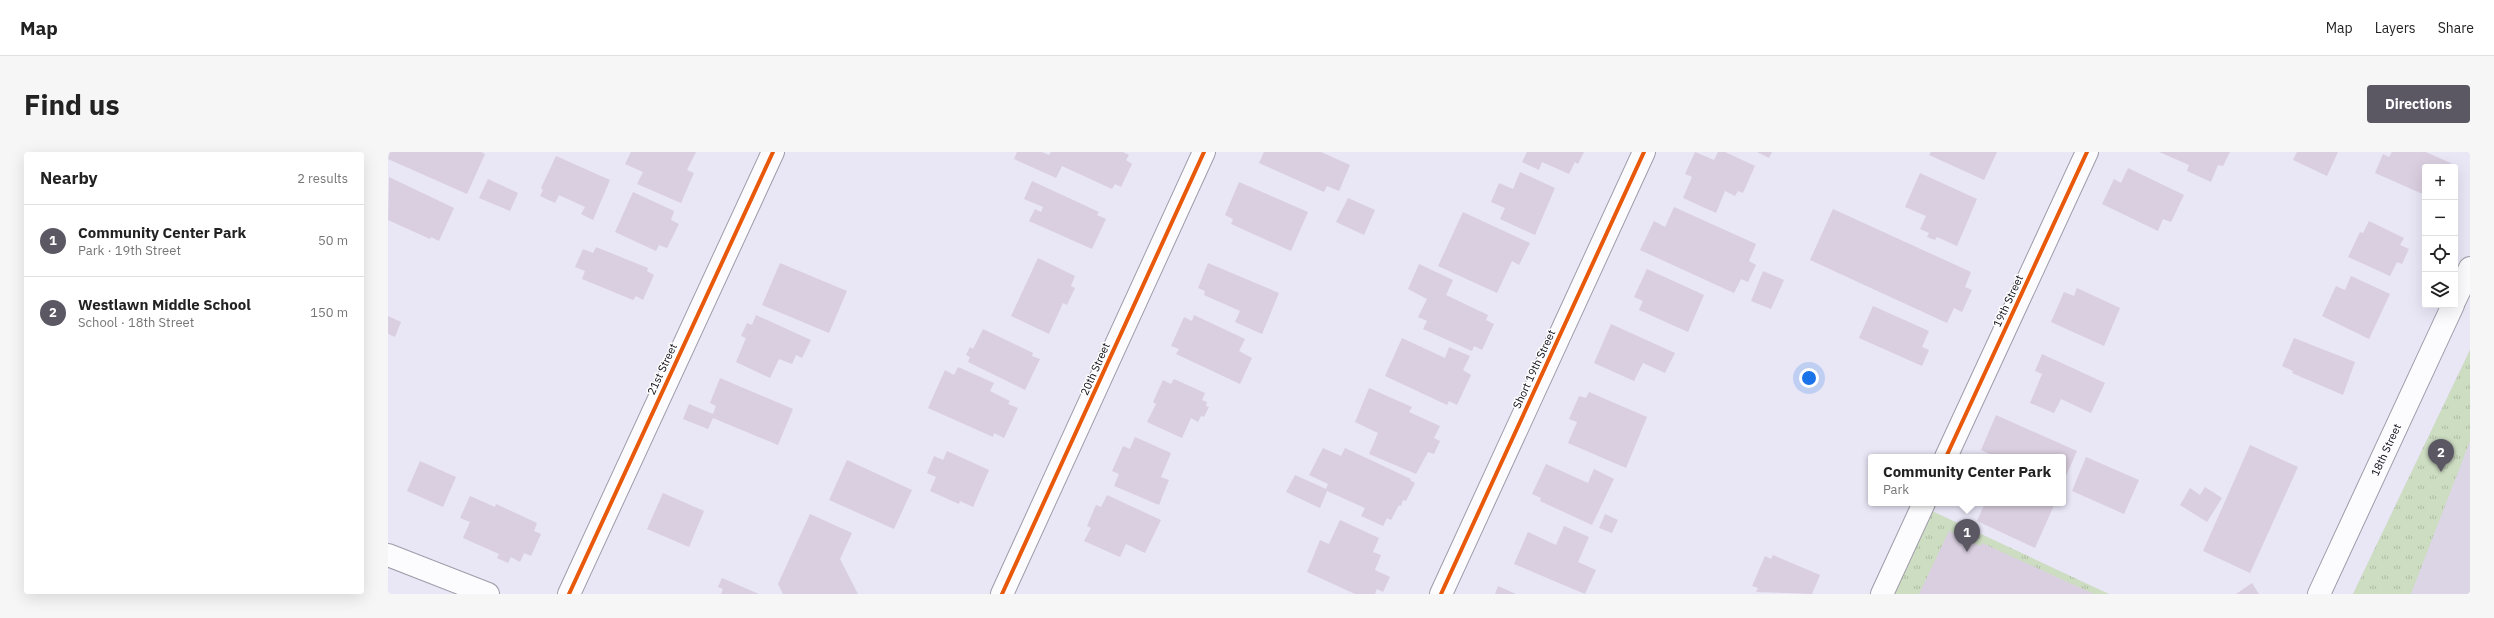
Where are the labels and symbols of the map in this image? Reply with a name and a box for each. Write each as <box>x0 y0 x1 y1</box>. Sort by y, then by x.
street label: 19th Street <box>1990 273 2026 329</box>
street label: Short 19th Street <box>1510 327 1558 411</box>
street label: 20th Street <box>1077 340 1113 397</box>
street label: 21st Street <box>644 341 680 397</box>
your location <box>1799 368 1819 388</box>
street label: 18th Street <box>2368 421 2404 478</box>
pin: 2 <box>2428 439 2454 472</box>
pin: 1 <box>1954 519 1980 552</box>

